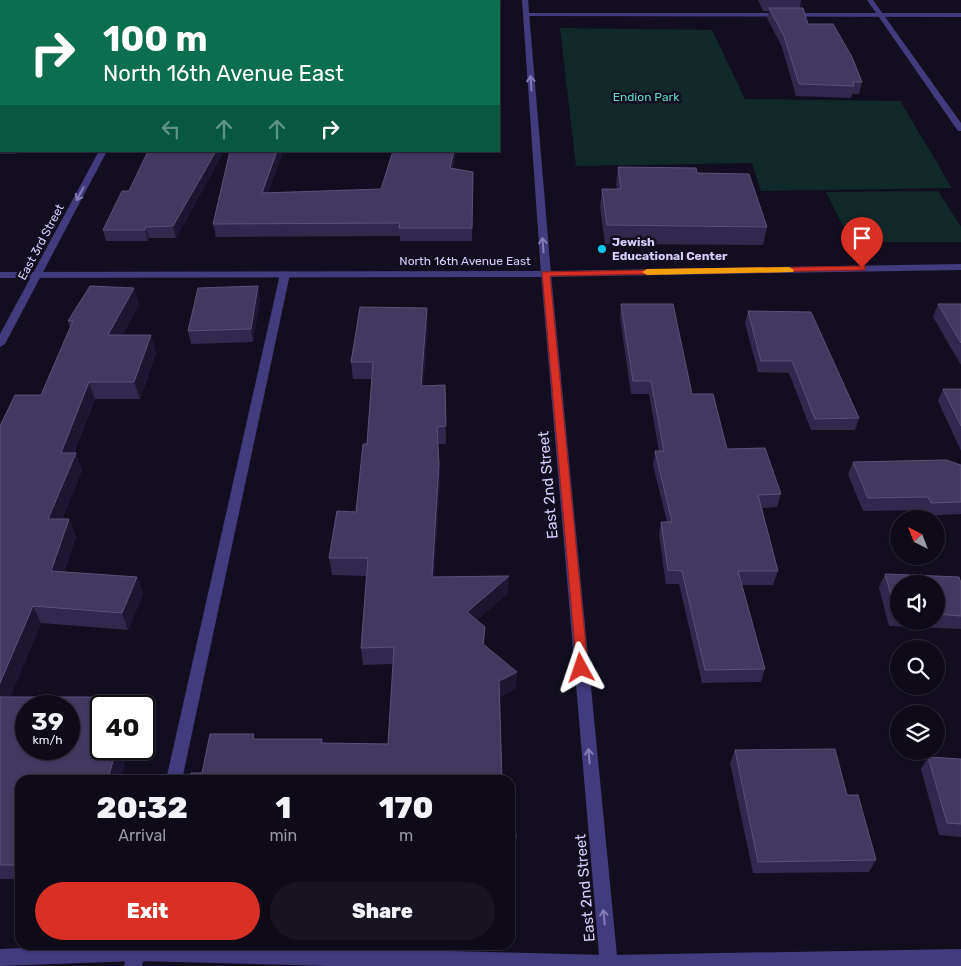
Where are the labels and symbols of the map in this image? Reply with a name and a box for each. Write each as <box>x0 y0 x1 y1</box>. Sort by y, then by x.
one-way arrow <box>526 75 536 91</box>
park label: Endion Park <box>613 90 680 104</box>
one-way arrow <box>75 187 85 202</box>
street label: East 3rd Street <box>15 201 67 282</box>
pin <box>841 217 883 268</box>
place label: Jewish Educational Center <box>612 235 728 263</box>
one-way arrow <box>539 237 548 253</box>
marker: Jewish Educational Center <box>596 243 608 255</box>
street label: North 16th Avenue East <box>399 254 531 268</box>
street label: East 2nd Street <box>534 430 562 540</box>
north arrow <box>890 510 945 565</box>
position arrow <box>554 641 606 693</box>
speed limit sign: 40 <box>90 695 155 760</box>
one-way arrow <box>585 748 594 764</box>
street label: East 2nd Street <box>571 833 599 943</box>
one-way arrow <box>599 910 609 926</box>

